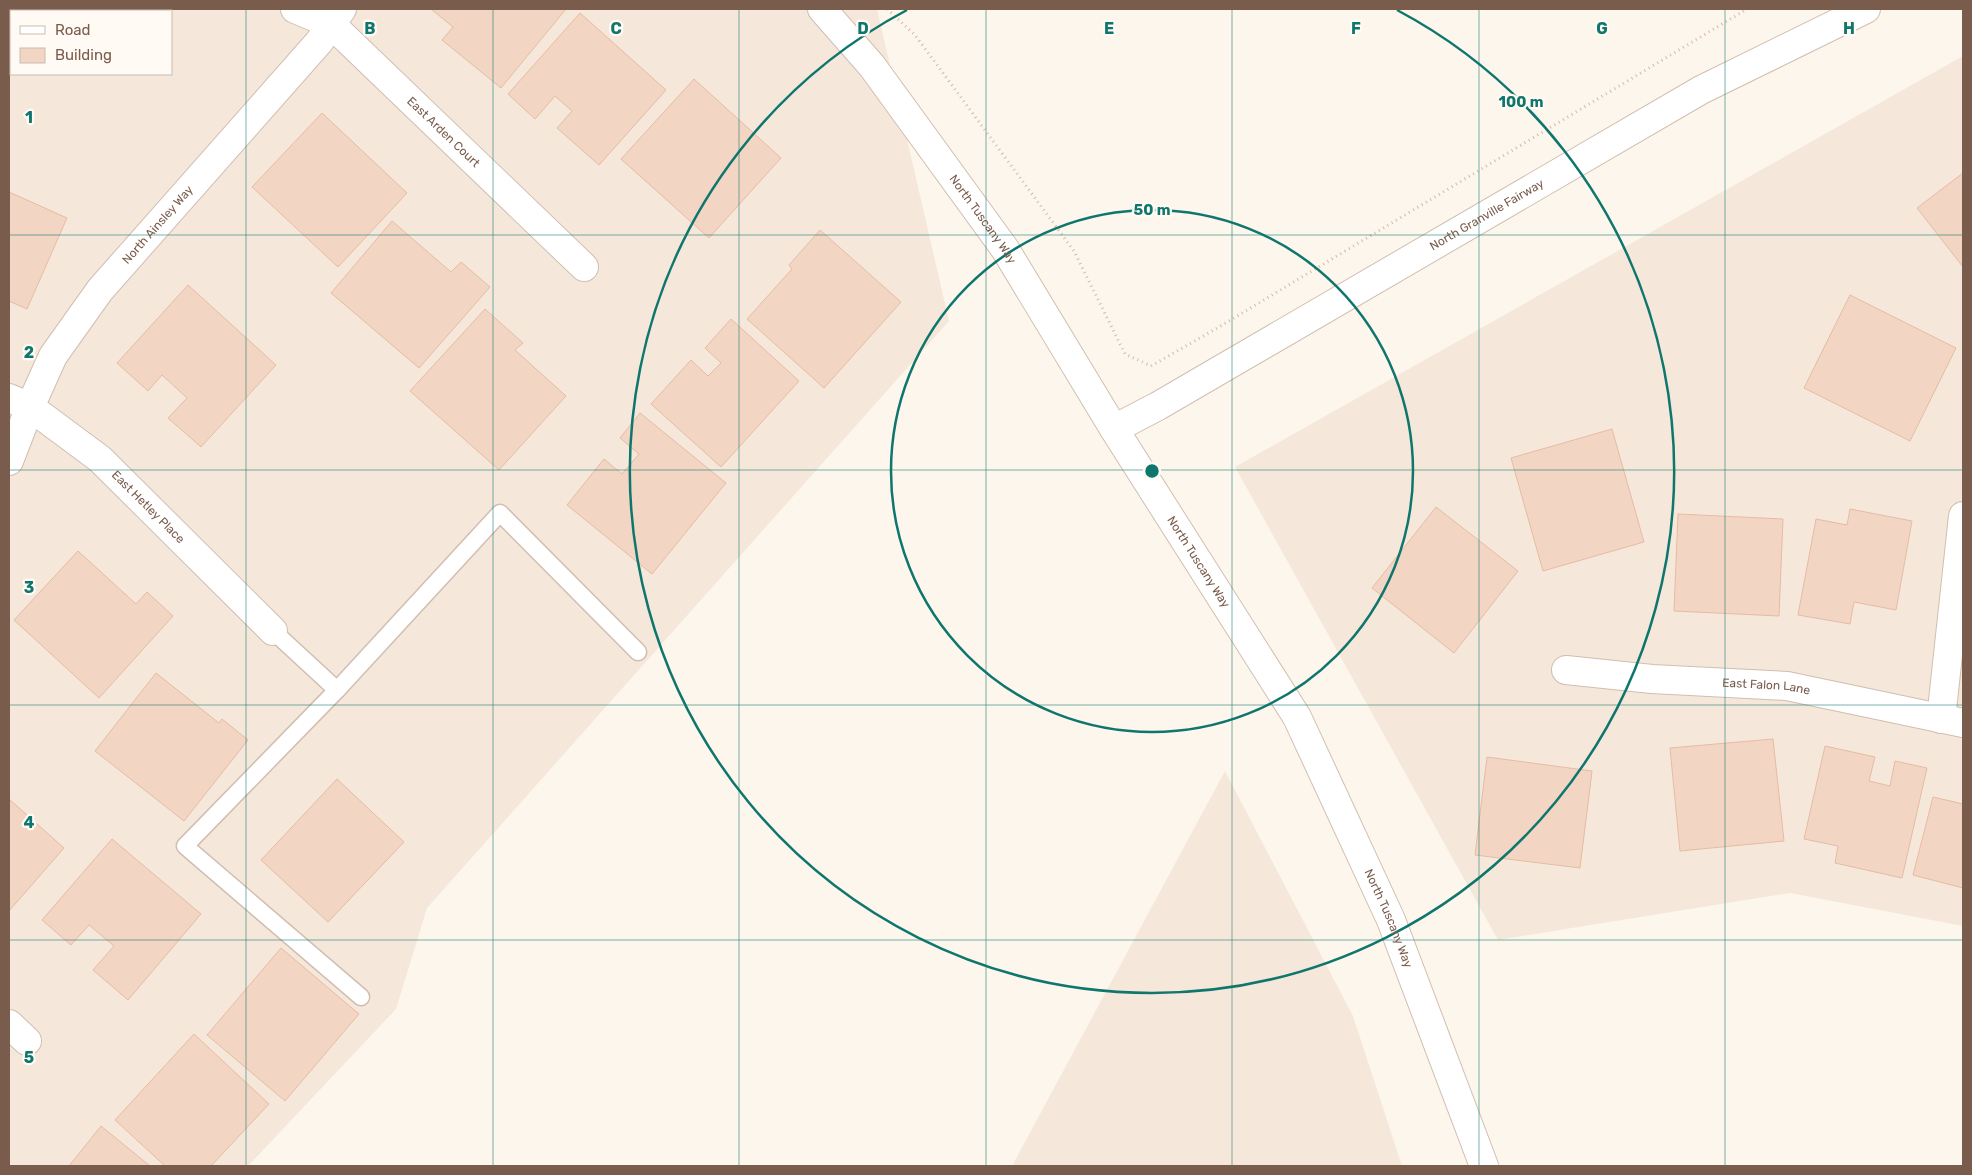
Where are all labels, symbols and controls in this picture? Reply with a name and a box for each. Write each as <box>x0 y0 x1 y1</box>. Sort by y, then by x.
legend <box>10 10 172 75</box>
text: B <box>364 19 376 38</box>
text: C <box>610 19 622 38</box>
text: D <box>857 19 869 38</box>
text: E <box>1104 19 1114 38</box>
text: F <box>1351 19 1361 38</box>
text: G <box>1596 19 1608 38</box>
text: H <box>1843 19 1855 38</box>
text: Road <box>55 21 91 39</box>
text: Building <box>55 46 112 64</box>
text: 100 m <box>1499 93 1543 111</box>
street label: East Arden Court <box>404 94 483 170</box>
text: 1 <box>25 108 33 127</box>
street label: North Tuscany Way <box>946 172 1019 266</box>
street label: North Granville Fairway <box>1427 176 1547 253</box>
street label: North Ainsley Way <box>119 182 196 267</box>
text: 50 m <box>1134 201 1170 219</box>
text: 2 <box>24 343 34 362</box>
centre of rings <box>1143 462 1161 480</box>
street label: East Hetley Place <box>109 468 188 546</box>
street label: North Tuscany Way <box>1164 514 1233 611</box>
text: 3 <box>24 578 34 597</box>
street label: East Falon Lane <box>1722 676 1812 698</box>
text: 4 <box>24 813 35 832</box>
street label: North Tuscany Way <box>1361 867 1416 970</box>
text: 5 <box>24 1048 34 1067</box>

